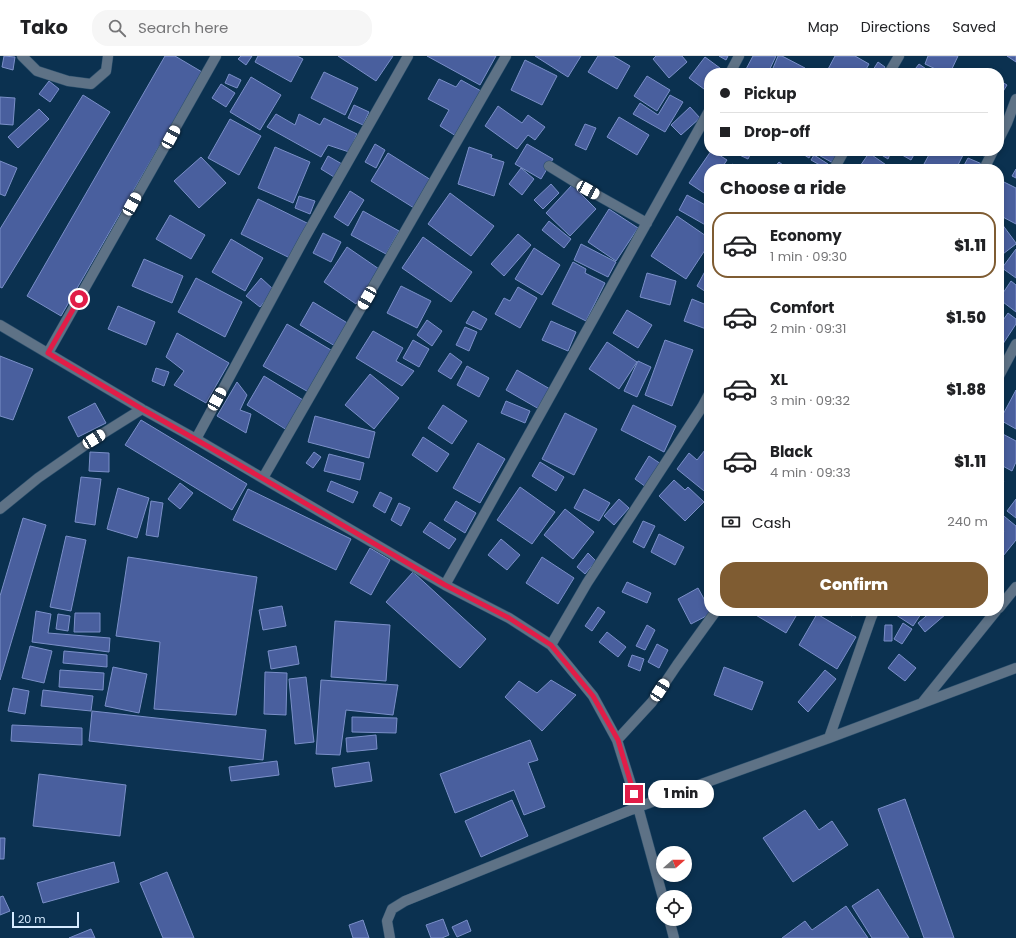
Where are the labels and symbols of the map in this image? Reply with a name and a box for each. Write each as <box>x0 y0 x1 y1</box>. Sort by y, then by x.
car <box>160 124 182 150</box>
car <box>575 179 601 201</box>
car <box>121 191 143 217</box>
car <box>356 285 378 311</box>
route start <box>70 290 88 308</box>
car <box>206 386 228 412</box>
car <box>81 428 107 450</box>
car <box>648 677 672 703</box>
callout: 1 min <box>648 780 714 808</box>
route end <box>625 785 643 803</box>
north arrow <box>656 846 692 882</box>
scale bar <box>12 910 79 929</box>

